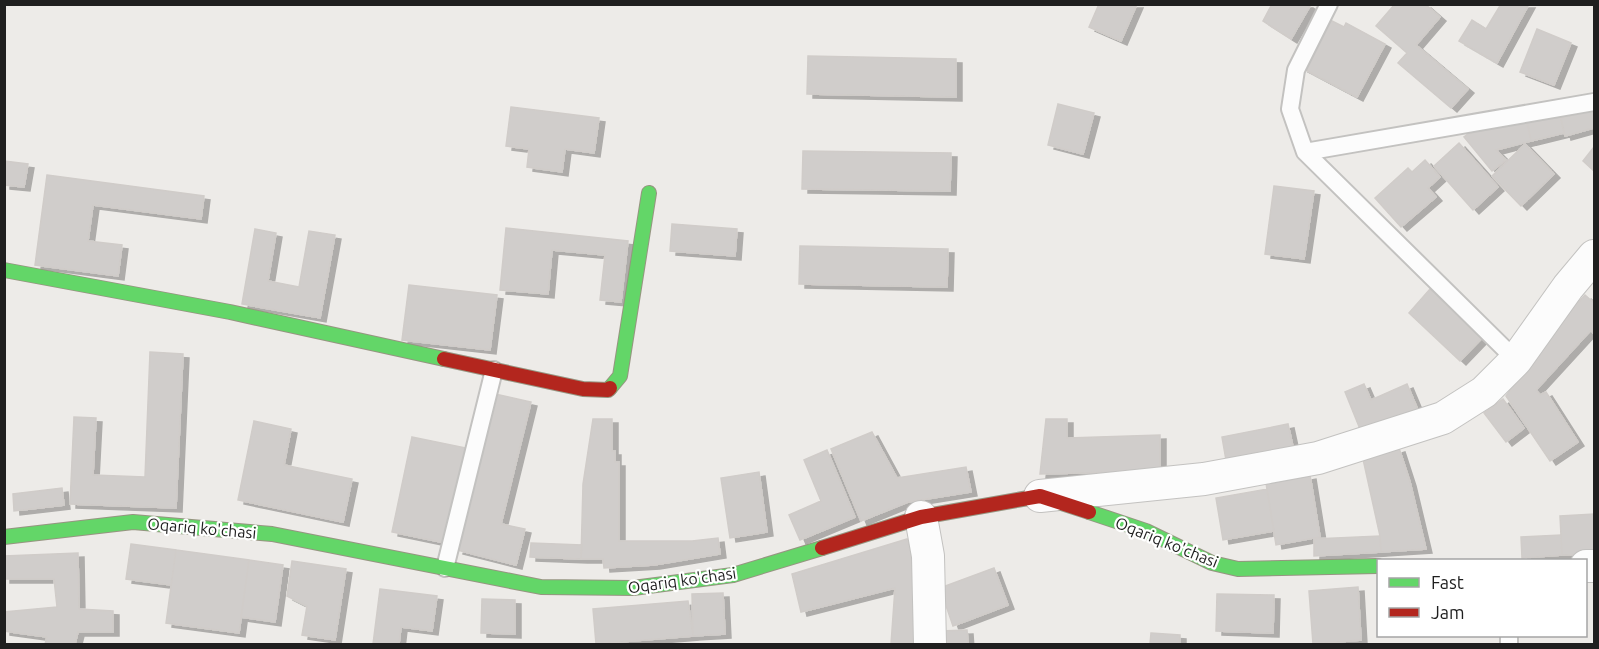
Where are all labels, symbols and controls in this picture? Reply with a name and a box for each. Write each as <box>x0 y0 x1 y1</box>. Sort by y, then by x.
street label: Oqariq ko'chasi <box>1113 513 1221 571</box>
street label: Oqariq ko'chasi <box>147 514 257 542</box>
legend <box>1377 559 1587 637</box>
street label: Oqariq ko'chasi <box>627 563 737 597</box>
text: Fast <box>1431 572 1464 592</box>
text: Jam <box>1431 602 1465 622</box>

